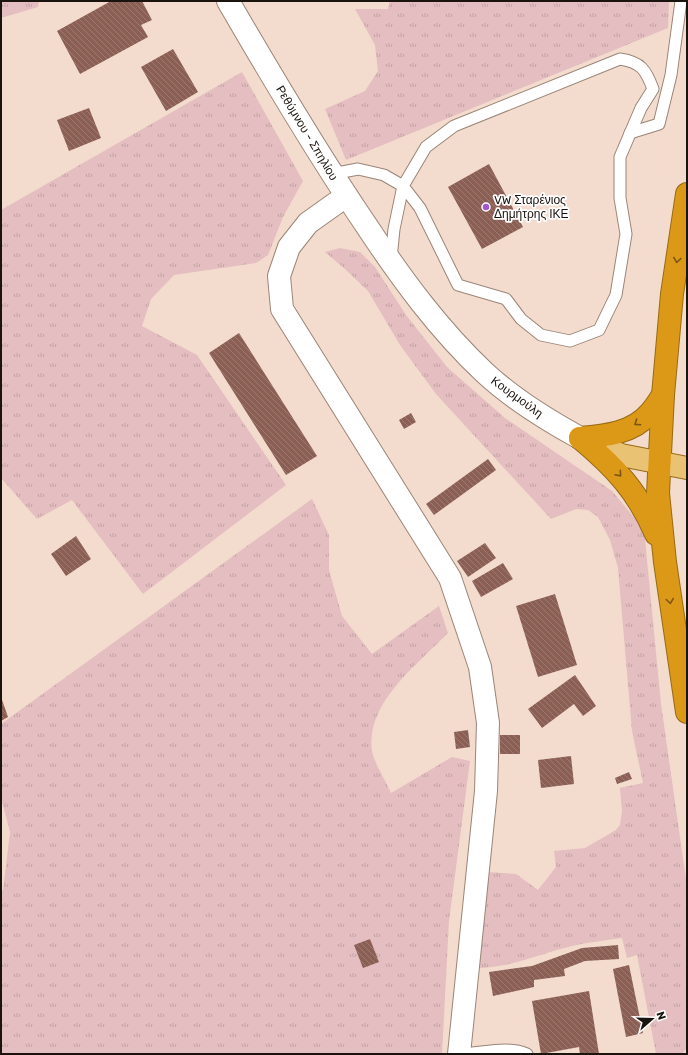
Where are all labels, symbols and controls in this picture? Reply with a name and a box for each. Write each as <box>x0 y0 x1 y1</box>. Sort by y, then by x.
street label: Ρεθύμνου - Σπηλίου <box>273 83 341 183</box>
place label: VW Σταρένιος Δημήτρης ΙΚΕ <box>494 193 569 221</box>
marker: VW Σταρένιος Δημήτρης ΙΚΕ <box>481 202 491 212</box>
one-way arrow <box>673 257 682 263</box>
street label: Κουρμούλη <box>488 373 546 421</box>
one-way arrow <box>635 418 642 425</box>
one-way arrow <box>615 469 622 476</box>
one-way arrow <box>665 598 674 604</box>
north arrow <box>632 999 672 1039</box>
text: N <box>653 1010 668 1022</box>

